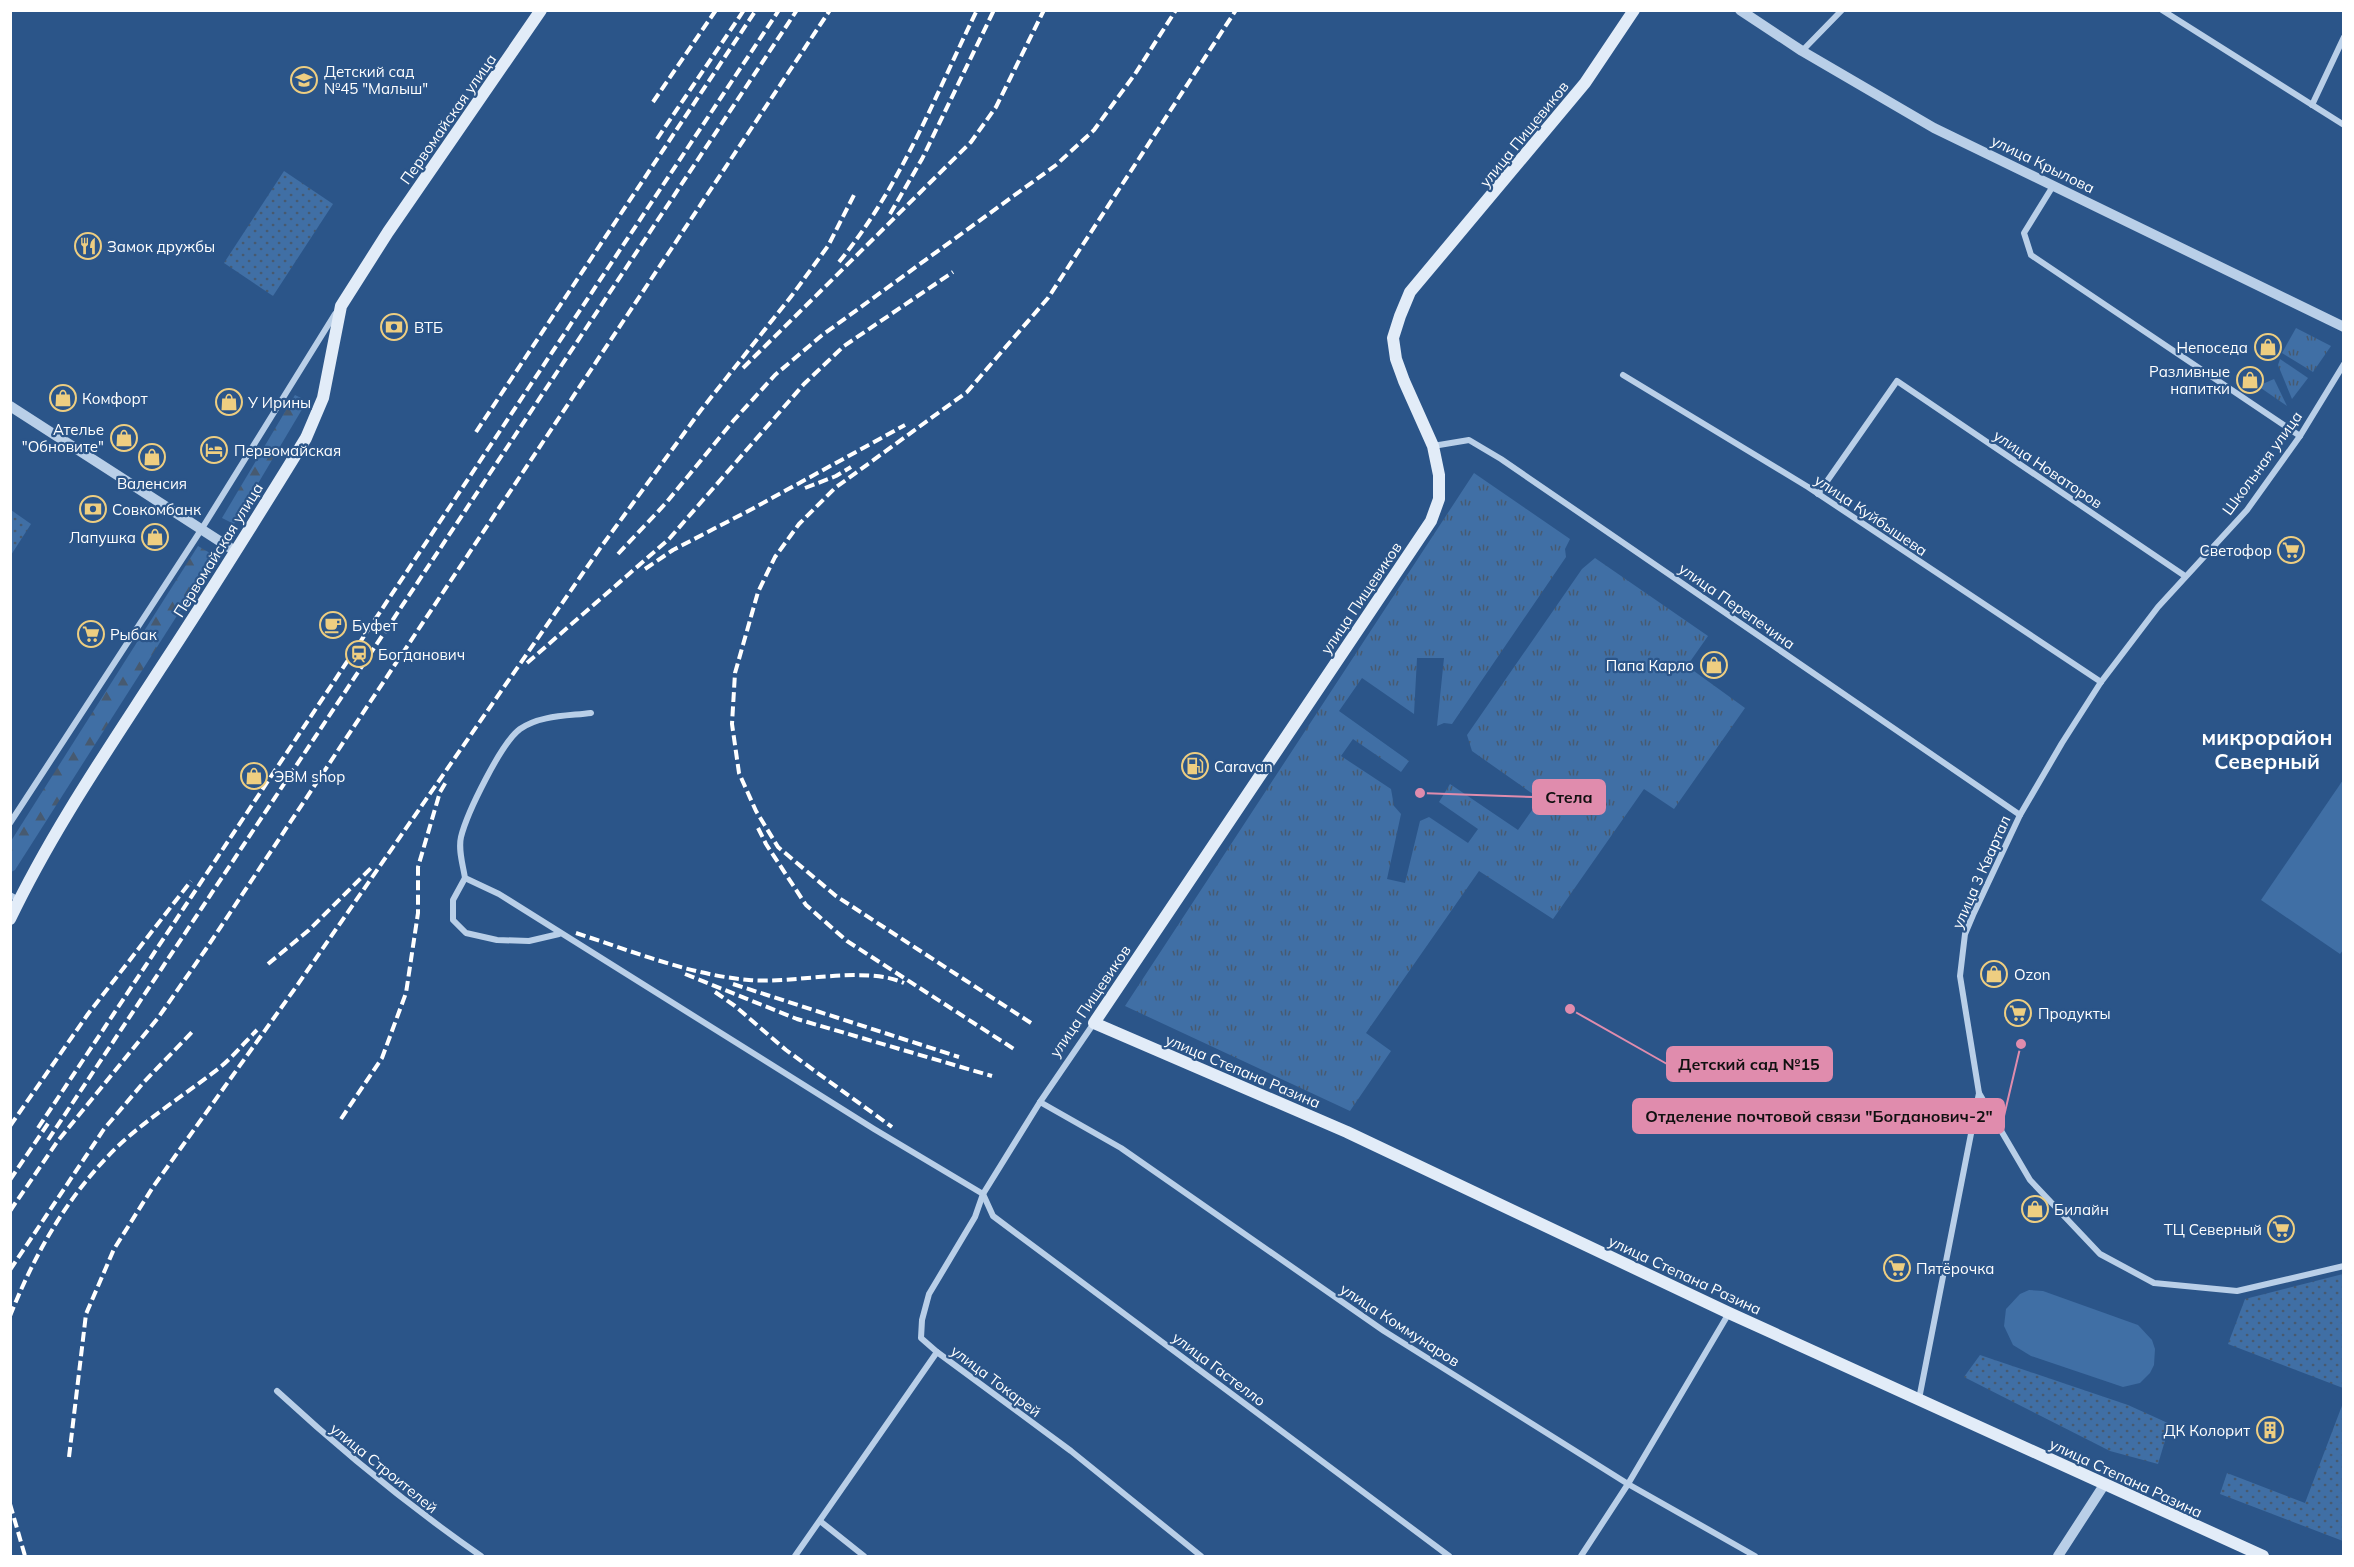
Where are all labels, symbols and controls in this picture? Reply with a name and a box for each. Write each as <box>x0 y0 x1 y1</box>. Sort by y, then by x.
street label: Первомайская улица <box>396 50 500 188</box>
place label: Детский сад №45 "Малыш" <box>324 62 428 98</box>
school or university icon: Детский сад №45 "Малыш" <box>289 65 319 95</box>
street label: улица Пищевиков <box>1475 77 1573 191</box>
street label: улица Крылова <box>1988 131 2098 197</box>
restaurant icon: Замок дружбы <box>73 231 103 261</box>
place label: Замок дружбы <box>107 237 215 256</box>
bank icon: ВТБ <box>379 312 409 342</box>
place label: ВТБ <box>414 318 443 337</box>
shop icon: Непоседа <box>2253 332 2283 362</box>
place label: Непоседа <box>2176 338 2248 357</box>
place label: Разливные напитки <box>2149 362 2230 398</box>
shop icon: Разливные напитки <box>2235 365 2265 395</box>
shop icon: Комфорт <box>48 383 78 413</box>
shop icon: У Ирины <box>214 387 244 417</box>
place label: Комфорт <box>82 389 148 408</box>
place label: У Ирины <box>247 393 311 412</box>
street label: Школьная улица <box>2218 407 2306 519</box>
place label: Ателье "Обновите" <box>22 420 104 456</box>
shop icon: Ателье "Обновите" <box>109 423 139 453</box>
street label: улица Новаторов <box>1990 426 2106 512</box>
hotel icon: Первомайская <box>199 435 229 465</box>
place label: Первомайская <box>234 441 341 460</box>
shop icon: Валенсия <box>137 442 167 472</box>
street label: улица Куйбышева <box>1811 470 1931 560</box>
place label: Валенсия <box>117 474 187 493</box>
street label: Первомайская улица <box>169 479 267 621</box>
bank icon: Совкомбанк <box>78 494 108 524</box>
place label: Совкомбанк <box>112 500 202 519</box>
shop icon: Лапушка <box>140 522 170 552</box>
place label: Лапушка <box>69 528 136 547</box>
supermarket icon: Светофор <box>2276 535 2306 565</box>
street label: улица Пищевиков <box>1316 538 1406 658</box>
place label: Светофор <box>2199 541 2272 560</box>
street label: улица Перепечина <box>1675 559 1799 653</box>
cafe icon: Буфет <box>318 610 348 640</box>
place label: Буфет <box>352 616 398 635</box>
supermarket icon: Рыбак <box>76 619 106 649</box>
place label: Рыбак <box>110 625 158 644</box>
station icon: Богданович <box>344 639 374 669</box>
place label: Богданович <box>378 645 465 664</box>
shop icon: Папа Карло <box>1699 650 1729 680</box>
place label: Папа Карло <box>1606 656 1694 675</box>
district label: микрорайон Северный <box>2202 724 2332 774</box>
fuel station icon: Caravan <box>1180 751 1210 781</box>
place label: Caravan <box>1214 757 1273 776</box>
shop icon: ЭВМ shop <box>239 761 269 791</box>
place label: ЭВМ shop <box>274 767 345 786</box>
callout: Стела <box>1533 780 1605 814</box>
text: Стела <box>1545 787 1593 807</box>
street label: улица 3 Квартал <box>1948 812 2014 932</box>
street label: улица Пищевиков <box>1045 941 1135 1061</box>
shop icon: Ozon <box>1979 959 2009 989</box>
place label: Ozon <box>2014 965 2051 984</box>
supermarket icon: Продукты <box>2003 998 2033 1028</box>
place label: Продукты <box>2038 1004 2111 1023</box>
street label: улица Степана Разина <box>1163 1030 1323 1112</box>
callout: Детский сад №15 <box>1667 1047 1832 1081</box>
text: Детский сад №15 <box>1678 1054 1820 1074</box>
callout: Отделение почтовой связи "Богданович-2" <box>1633 1099 2004 1133</box>
text: Отделение почтовой связи "Богданович-2" <box>1645 1106 1993 1126</box>
shop icon: Билайн <box>2020 1194 2050 1224</box>
place label: Билайн <box>2054 1200 2109 1219</box>
supermarket icon: ТЦ Северный <box>2266 1214 2296 1244</box>
place label: ТЦ Северный <box>2164 1220 2262 1239</box>
street label: улица Степана Разина <box>1606 1231 1764 1319</box>
supermarket icon: Пятёрочка <box>1882 1253 1912 1283</box>
place label: Пятёрочка <box>1916 1259 1994 1278</box>
street label: улица Коммунаров <box>1337 1279 1463 1371</box>
street label: улица Гастелло <box>1169 1328 1269 1410</box>
street label: улица Токарей <box>947 1341 1045 1421</box>
building icon: ДК Колорит <box>2255 1415 2285 1445</box>
street label: улица Строителей <box>326 1419 442 1517</box>
place label: ДК Колорит <box>2163 1421 2250 1440</box>
street label: улица Степана Разина <box>2047 1434 2205 1522</box>

